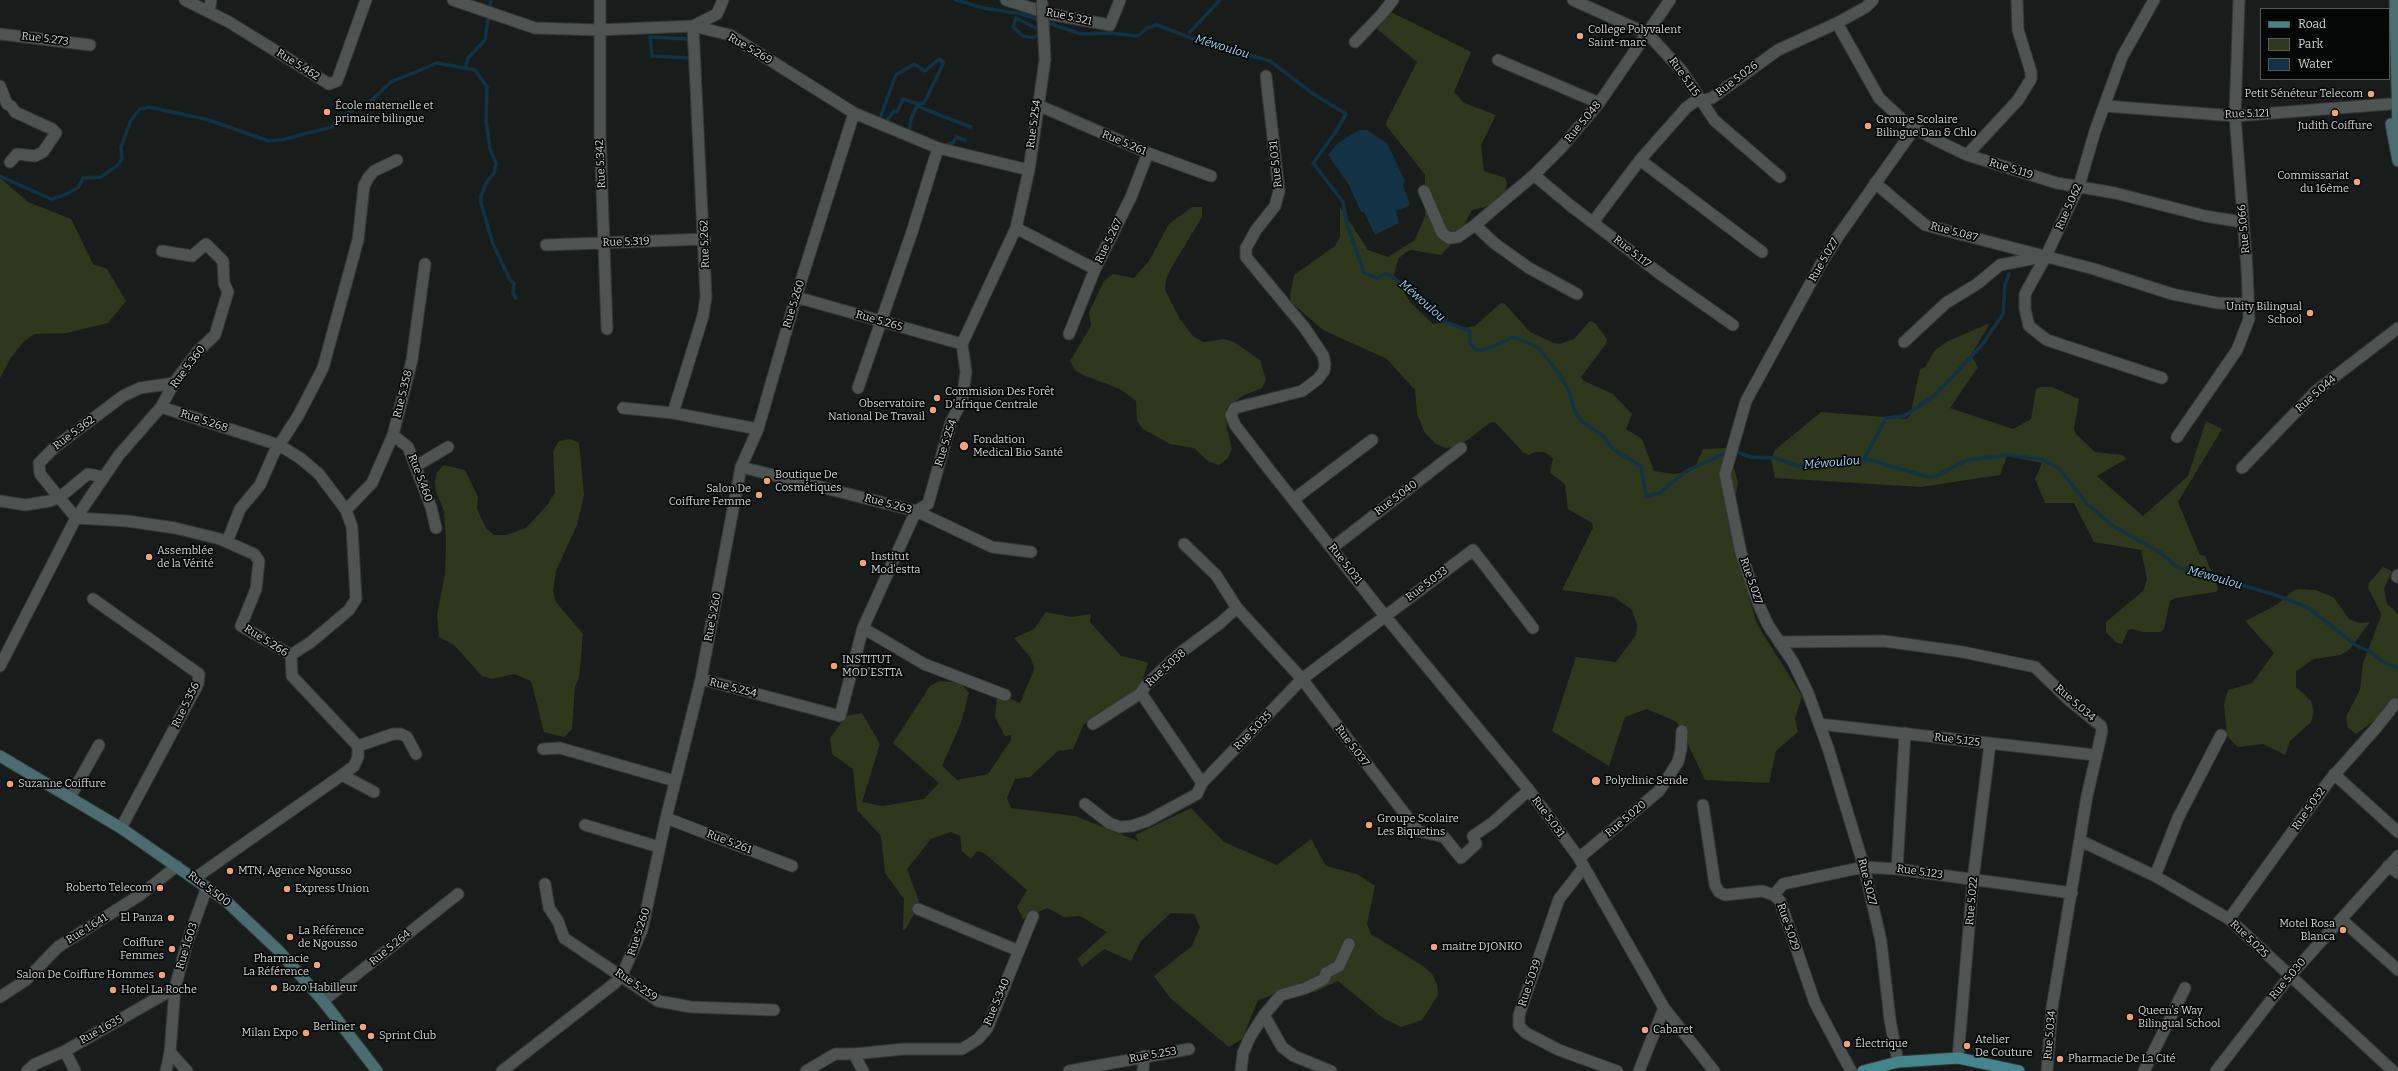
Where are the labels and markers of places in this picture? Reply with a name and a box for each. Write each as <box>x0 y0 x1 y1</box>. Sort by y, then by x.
place label: College Polyvalent Saint-marc <box>1588 23 1681 49</box>
marker: College Polyvalent Saint-marc <box>1575 31 1585 41</box>
place label: Petit Sénéteur Telecom <box>2245 87 2363 101</box>
marker: Petit Sénéteur Telecom <box>2366 89 2376 99</box>
place label: École maternelle et primaire bilingue <box>335 99 433 125</box>
marker: École maternelle et primaire bilingue <box>322 107 332 117</box>
marker: Judith Coiffure <box>2330 108 2340 118</box>
place label: Groupe Scolaire Bilingue Dan & Chlo <box>1876 113 1976 139</box>
place label: Judith Coiffure <box>2298 119 2372 133</box>
marker: Groupe Scolaire Bilingue Dan & Chlo <box>1863 121 1873 131</box>
place label: Commissariat du 16ème <box>2277 169 2349 195</box>
marker: Commissariat du 16ème <box>2352 177 2362 187</box>
place label: Unity Bilingual School <box>2226 300 2302 326</box>
marker: Unity Bilingual School <box>2305 308 2315 318</box>
place label: Commision Des Forêt D'afrique Centrale <box>945 385 1054 411</box>
marker: Commision Des Forêt D'afrique Centrale <box>932 393 942 403</box>
place label: Observatoire National De Travail <box>828 397 925 423</box>
marker: Observatoire National De Travail <box>928 405 938 415</box>
place label: Fondation Medical Bio Santé <box>973 433 1063 459</box>
marker: Fondation Medical Bio Santé <box>958 440 970 452</box>
place label: Boutique De Cosmétiques <box>775 468 842 494</box>
marker: Boutique De Cosmétiques <box>762 476 772 486</box>
place label: Salon De Coiffure Femme <box>669 482 751 508</box>
marker: Salon De Coiffure Femme <box>754 490 764 500</box>
place label: Assemblée de la Vérité <box>157 544 214 570</box>
place label: Institut Mod'estta <box>871 550 921 576</box>
marker: Assemblée de la Vérité <box>144 552 154 562</box>
marker: Institut Mod'estta <box>858 558 868 568</box>
place label: INSTITUT MOD'ESTTA <box>842 653 903 679</box>
marker: INSTITUT MOD'ESTTA <box>829 661 839 671</box>
place label: Polyclinic Sende <box>1605 774 1688 788</box>
marker: Polyclinic Sende <box>1590 775 1602 787</box>
place label: Suzanne Coiffure <box>18 777 106 791</box>
marker: Suzanne Coiffure <box>5 779 15 789</box>
place label: Groupe Scolaire Les Biquetins <box>1377 812 1459 838</box>
marker: Groupe Scolaire Les Biquetins <box>1364 820 1374 830</box>
place label: MTN, Agence Ngousso <box>238 864 352 878</box>
marker: MTN, Agence Ngousso <box>225 866 235 876</box>
place label: Roberto Telecom <box>66 881 152 895</box>
place label: Express Union <box>295 882 369 896</box>
marker: Roberto Telecom <box>155 883 165 893</box>
marker: Express Union <box>282 884 292 894</box>
place label: El Panza <box>120 911 163 925</box>
marker: El Panza <box>166 913 176 923</box>
place label: Motel Rosa Blanca <box>2279 917 2335 943</box>
place label: La Référence de Ngousso <box>298 924 364 950</box>
marker: Motel Rosa Blanca <box>2338 925 2348 935</box>
marker: La Référence de Ngousso <box>285 932 295 942</box>
place label: Coiffure Femmes <box>120 936 164 962</box>
place label: maitre DJONKO <box>1442 940 1522 954</box>
marker: maitre DJONKO <box>1429 942 1439 952</box>
marker: Coiffure Femmes <box>167 944 177 954</box>
place label: Pharmacie La Référence <box>243 952 309 978</box>
marker: Pharmacie La Référence <box>312 960 322 970</box>
place label: Salon De Coiffure Hommes <box>16 968 154 982</box>
marker: Salon De Coiffure Hommes <box>157 970 167 980</box>
place label: Bozo Habilleur <box>282 981 357 995</box>
place label: Hotel La Roche <box>121 983 197 997</box>
marker: Bozo Habilleur <box>269 983 279 993</box>
marker: Hotel La Roche <box>108 985 118 995</box>
place label: Queen's Way Bilingual School <box>2138 1004 2220 1030</box>
marker: Queen's Way Bilingual School <box>2125 1012 2135 1022</box>
place label: Berliner <box>313 1020 355 1034</box>
marker: Berliner <box>358 1022 368 1032</box>
place label: Cabaret <box>1653 1023 1693 1037</box>
marker: Cabaret <box>1640 1025 1650 1035</box>
place label: Milan Expo <box>241 1026 298 1040</box>
marker: Milan Expo <box>301 1028 311 1038</box>
place label: Sprint Club <box>379 1029 436 1043</box>
marker: Sprint Club <box>366 1031 376 1041</box>
place label: Atelier De Couture <box>1975 1033 2032 1059</box>
place label: Électrique <box>1855 1037 1908 1051</box>
marker: Électrique <box>1842 1039 1852 1049</box>
marker: Atelier De Couture <box>1962 1041 1972 1051</box>
place label: Pharmacie De La Cité <box>2068 1052 2176 1066</box>
marker: Pharmacie De La Cité <box>2055 1054 2065 1064</box>

